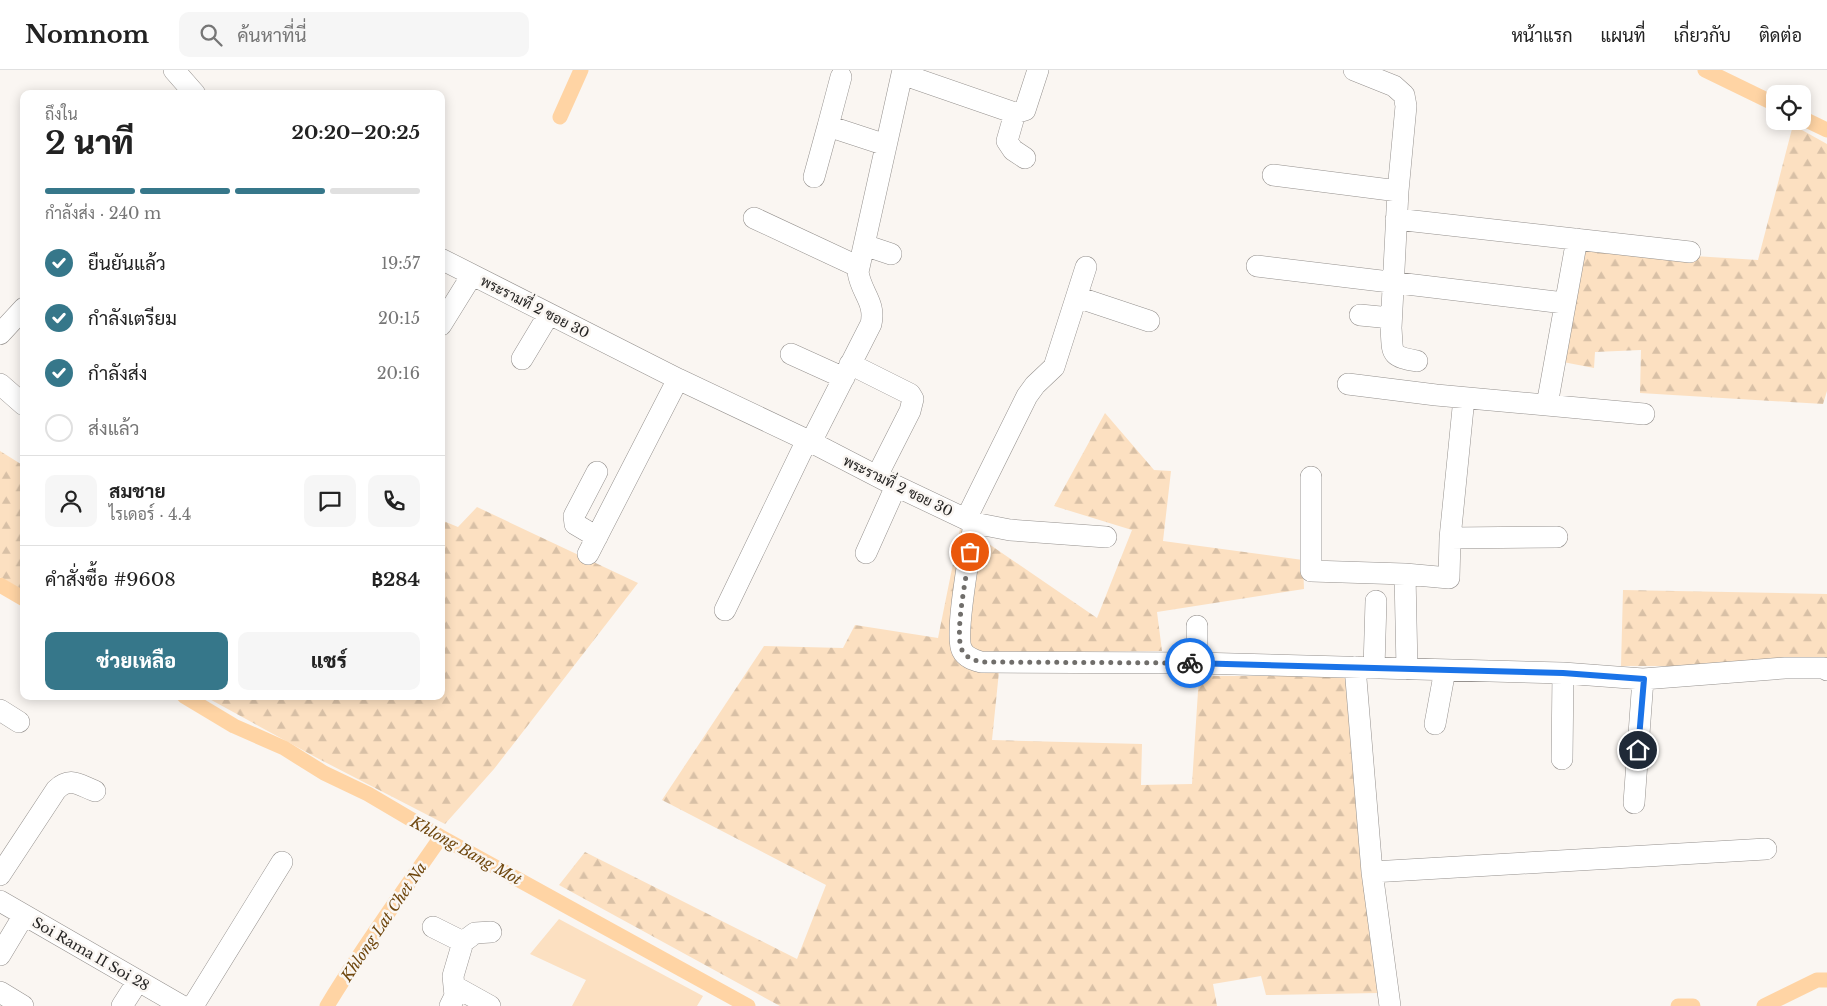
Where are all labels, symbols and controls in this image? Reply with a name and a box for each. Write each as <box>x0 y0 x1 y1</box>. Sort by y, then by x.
search box <box>179 12 529 57</box>
text: Nomnom <box>25 20 149 49</box>
icon: search <box>197 21 225 49</box>
text: ค้นหาที่นี่ <box>237 24 307 47</box>
text: หน้าแรก <box>1511 25 1573 47</box>
text: แผนที่ <box>1601 25 1645 47</box>
text: เกี่ยวกับ <box>1673 25 1731 47</box>
text: ติดต่อ <box>1759 25 1802 47</box>
map controls <box>1766 85 1811 130</box>
button: locate <box>1766 85 1811 130</box>
text: ถึงใน <box>45 104 78 124</box>
text: 20:20–20:25 <box>292 121 420 144</box>
text: 2 นาที <box>45 123 134 163</box>
text: กำลังส่ง · 240 m <box>45 203 161 223</box>
icon: check <box>45 249 73 277</box>
text: ยืนยันแล้ว <box>88 252 166 275</box>
text: 19:57 <box>381 253 420 273</box>
street label: พระรามที่ 2 ซอย 30 <box>478 269 594 342</box>
icon: check <box>45 304 73 332</box>
text: กำลังเตรียม <box>88 307 177 330</box>
text: 20:15 <box>378 308 420 328</box>
icon: check <box>45 359 73 387</box>
text: กำลังส่ง <box>88 362 147 385</box>
text: 20:16 <box>377 363 420 383</box>
text: ส่งแล้ว <box>88 417 139 440</box>
street label: พระรามที่ 2 ซอย 30 <box>840 449 957 520</box>
button: person <box>45 475 97 527</box>
button: chat <box>304 475 356 527</box>
button: phone <box>368 475 420 527</box>
text: สมชาย <box>109 480 166 503</box>
text: ไรเดอร์ · 4.4 <box>109 504 191 524</box>
pin <box>949 531 991 573</box>
icon: bag <box>956 538 984 566</box>
text: คำสั่งซื้อ #9608 <box>45 568 176 591</box>
text: ฿284 <box>371 568 420 591</box>
button: ช่วยเหลือ <box>45 632 228 690</box>
button: แชร์ <box>238 632 420 690</box>
courier <box>1165 638 1215 688</box>
icon: bike <box>1176 649 1204 677</box>
pin <box>1617 729 1659 771</box>
icon: home <box>1624 736 1652 764</box>
water label: Khlong Bang Mot <box>406 812 526 889</box>
water label: Khlong Lat Chet Na <box>336 859 430 986</box>
street label: Soi Rama II Soi 28 <box>29 913 153 995</box>

